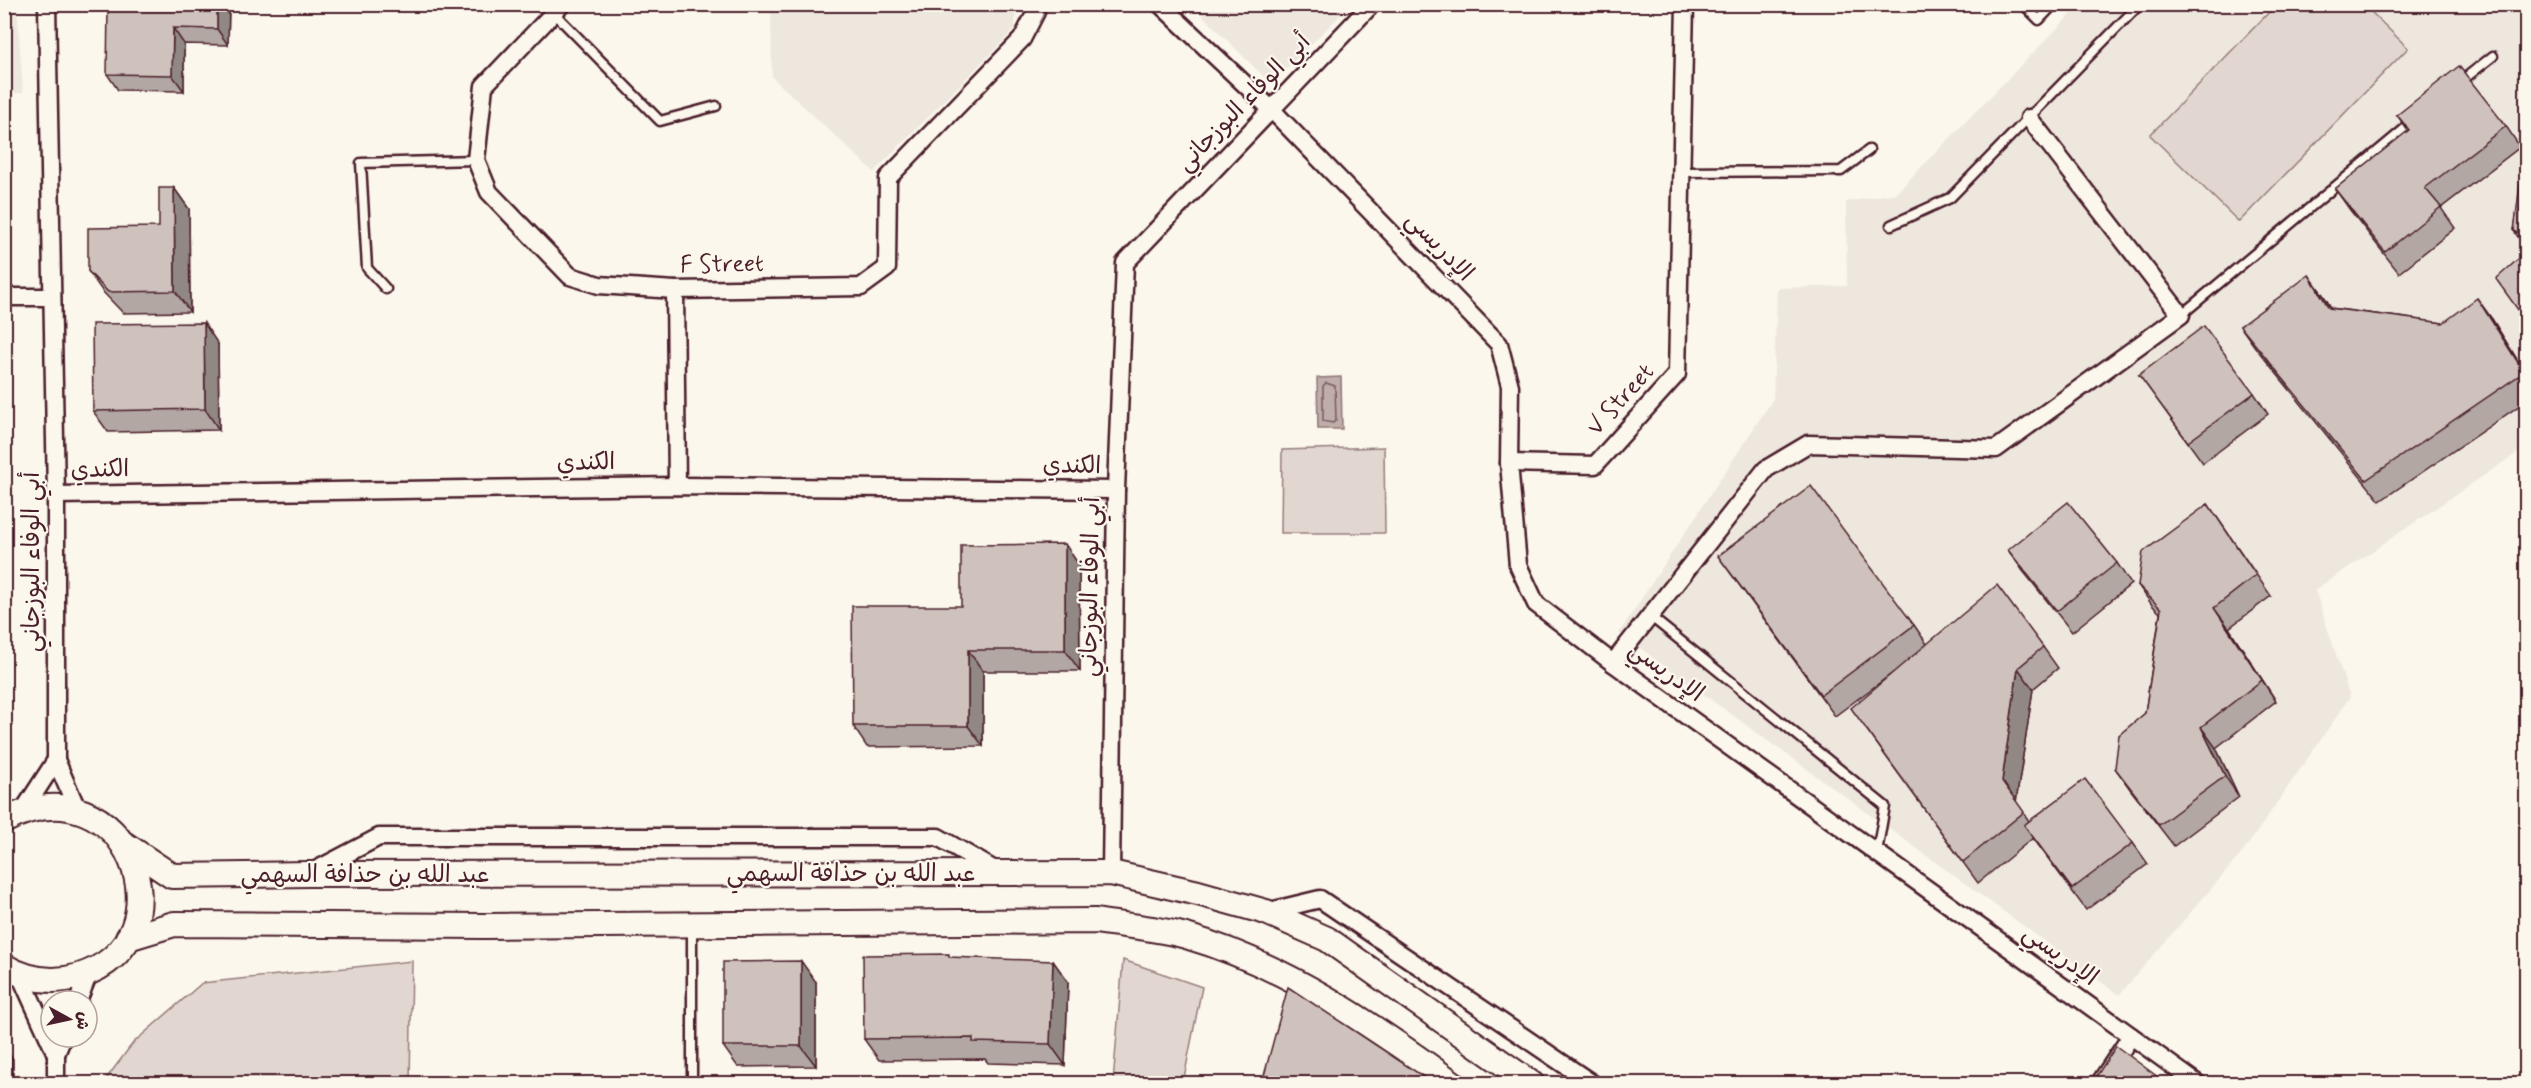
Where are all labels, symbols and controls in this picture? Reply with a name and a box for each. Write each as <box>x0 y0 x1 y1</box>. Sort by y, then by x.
street label: أبي الوفاء البوزجاني <box>1169 27 1321 181</box>
street label: الإدريسي <box>1395 205 1480 292</box>
street label: F Street <box>680 249 764 281</box>
street label: V Street <box>1580 357 1662 443</box>
street label: الكندي <box>556 447 616 479</box>
street label: الكندي <box>1042 450 1102 482</box>
street label: الكندي <box>70 454 130 486</box>
street label: أبي الوفاء البوزجاني <box>16 472 52 652</box>
street label: أبي الوفاء البوزجاني <box>1073 496 1112 678</box>
street label: الإدريسي <box>1620 634 1710 713</box>
street label: عبد الله بن حذافة السهمي <box>726 859 976 894</box>
street label: عبد الله بن حذافة السهمي <box>240 860 490 895</box>
street label: الإدريسي <box>2014 918 2104 997</box>
north arrow <box>39 989 99 1049</box>
text: ش <box>71 1011 94 1031</box>

